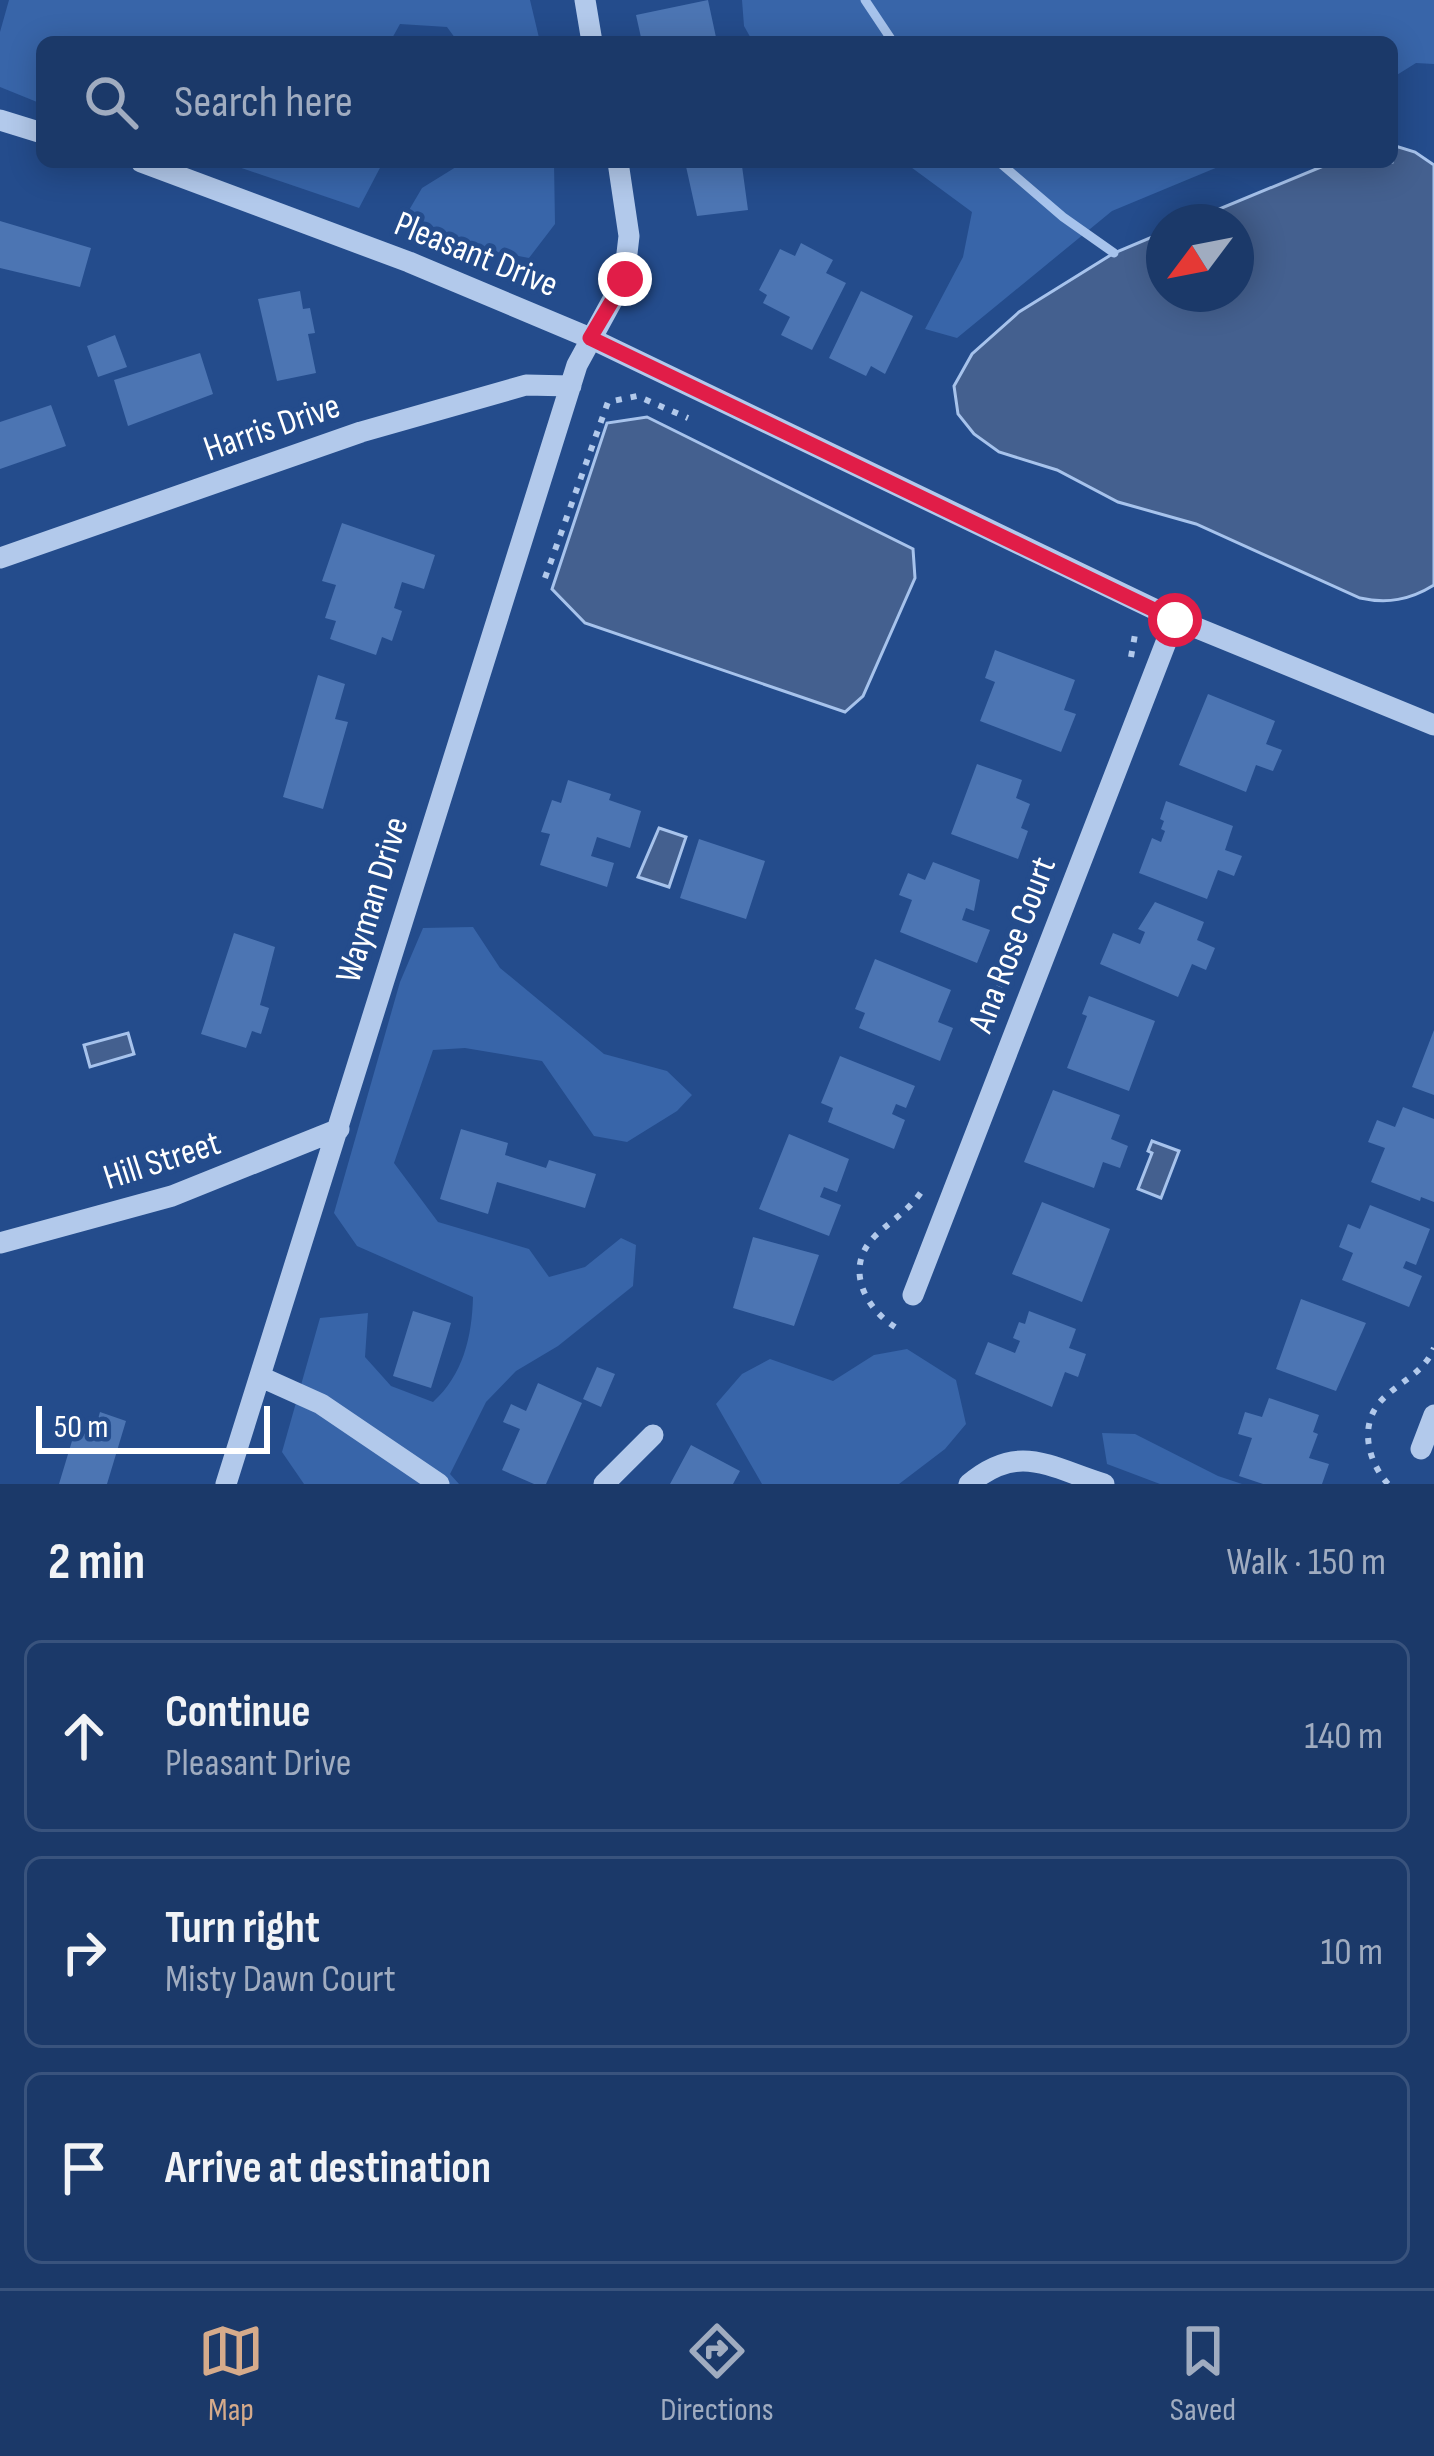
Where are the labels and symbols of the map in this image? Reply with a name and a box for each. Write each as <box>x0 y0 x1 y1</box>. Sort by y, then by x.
street label: Pleasant Drive <box>388 203 564 307</box>
north arrow <box>1146 204 1254 312</box>
route end <box>598 252 652 306</box>
street label: Harris Drive <box>198 385 346 471</box>
route start <box>1148 593 1202 647</box>
street label: Wayman Drive <box>327 812 419 988</box>
street label: Ana Rose Court <box>960 851 1066 1040</box>
street label: Hill Street <box>98 1122 226 1200</box>
scale bar <box>36 1400 270 1453</box>

